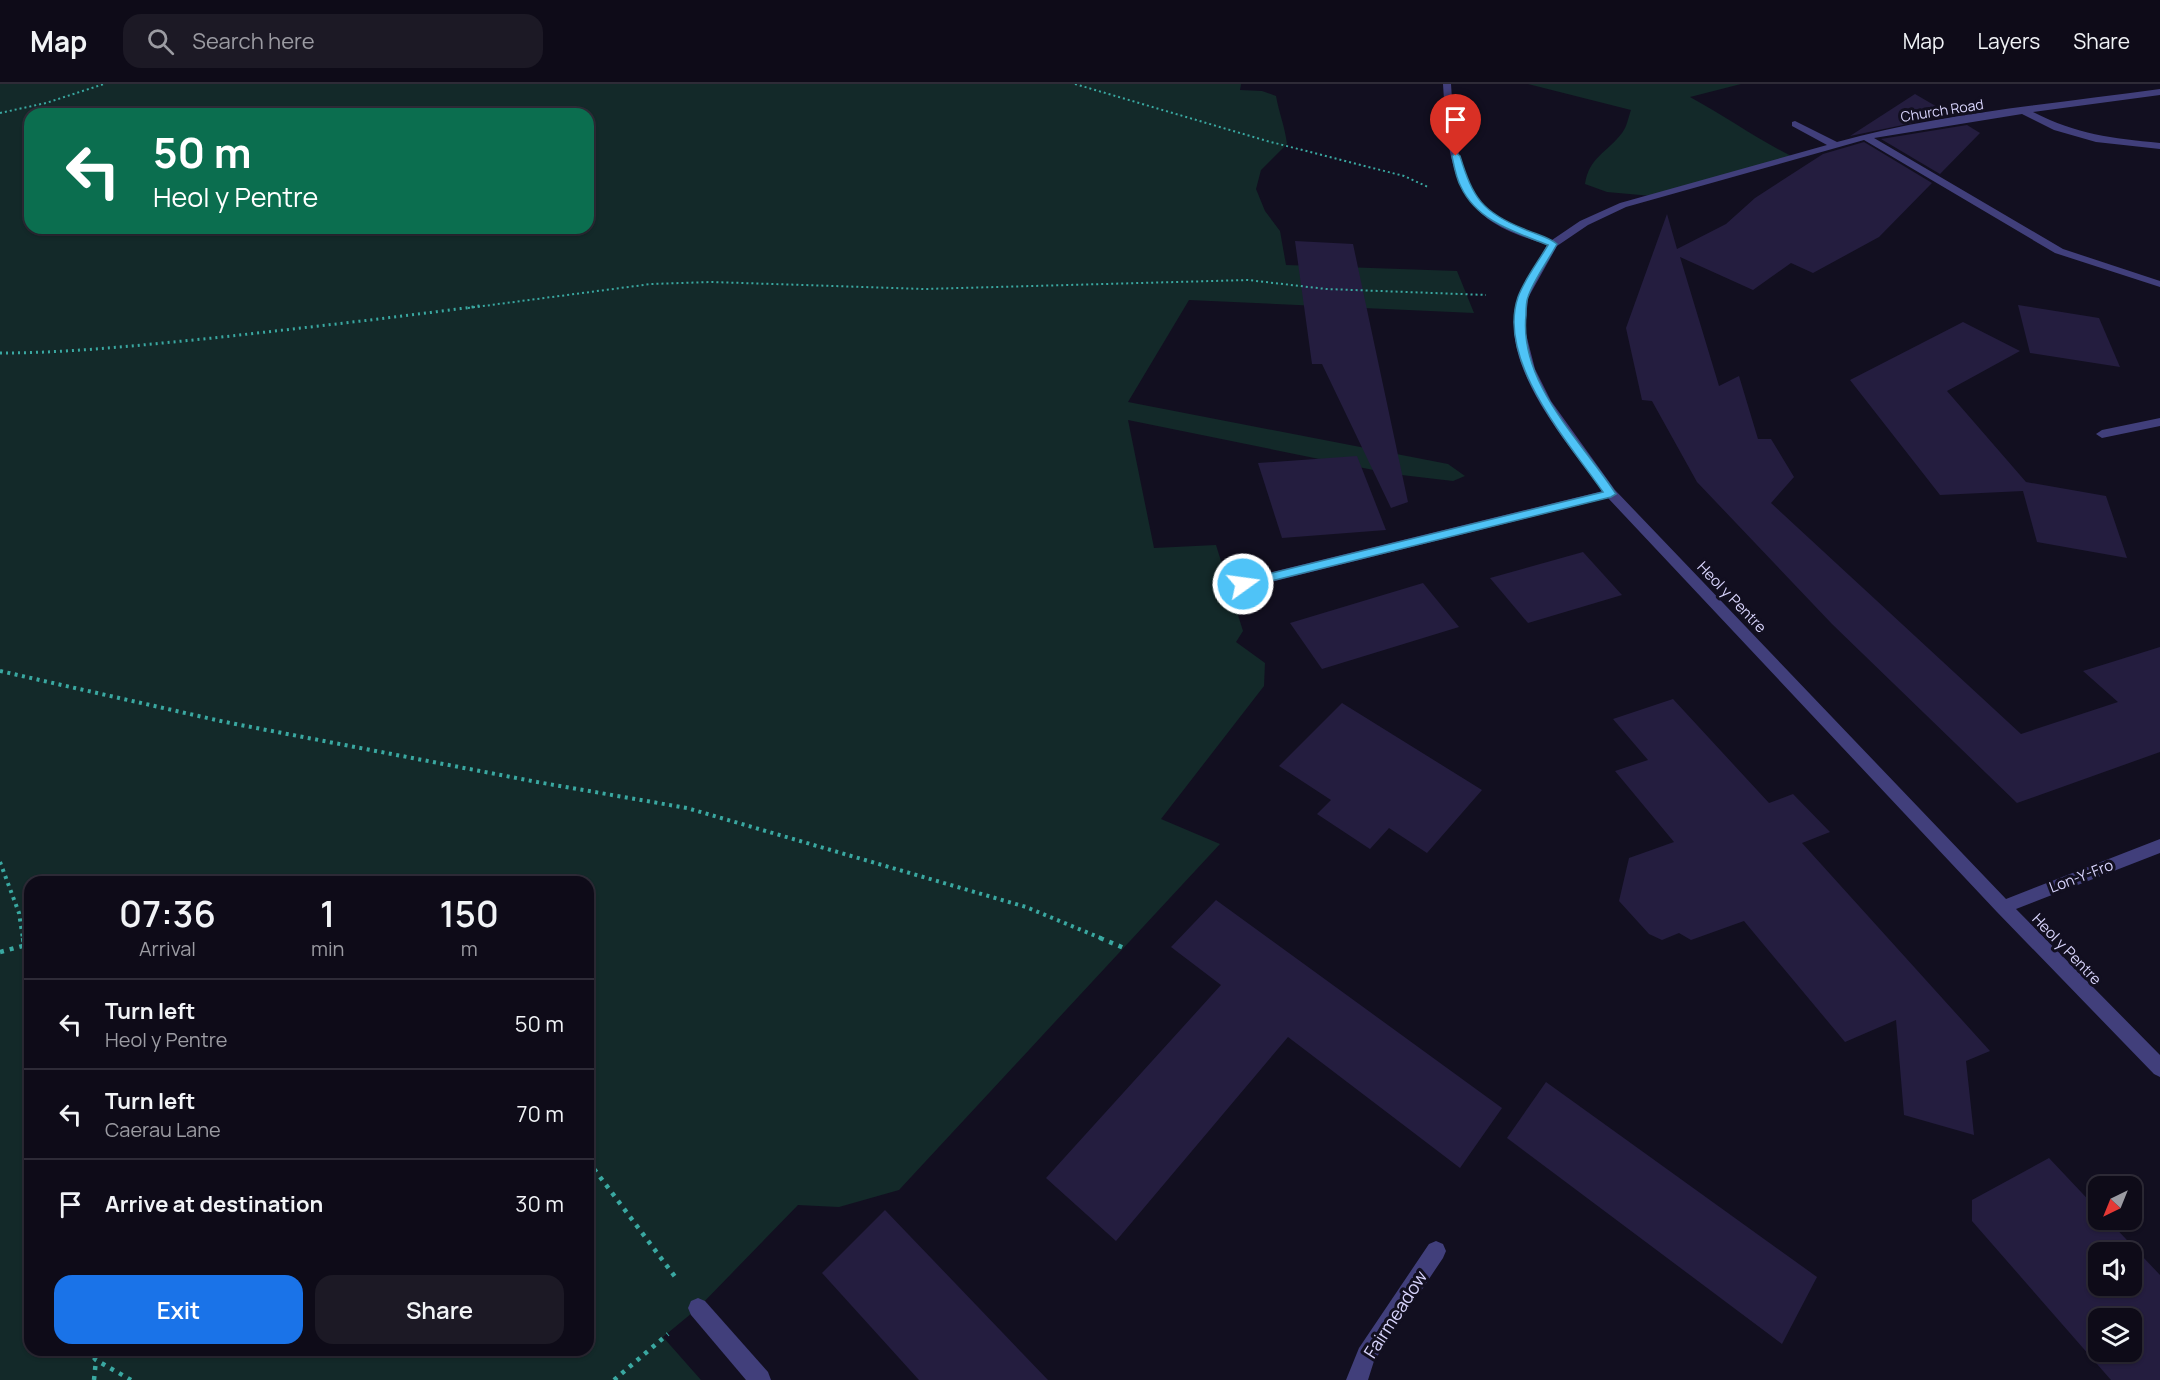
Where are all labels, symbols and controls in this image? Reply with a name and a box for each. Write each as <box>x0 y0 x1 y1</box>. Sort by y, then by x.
search box <box>123 14 543 68</box>
text: Map <box>30 22 87 60</box>
icon: search <box>144 25 177 58</box>
text: Search here <box>192 26 315 56</box>
text: Map <box>1903 27 1944 55</box>
text: Layers <box>1977 27 2040 55</box>
text: Share <box>2073 27 2130 55</box>
pin <box>1430 94 1481 156</box>
street label: Church Road <box>1899 94 1985 126</box>
icon: arrive <box>1439 103 1472 136</box>
text: 50 m <box>153 123 251 181</box>
icon: left <box>54 132 132 210</box>
text: Heol y Pentre <box>153 178 318 215</box>
position arrow <box>1211 552 1275 616</box>
street label: Heol y Pentre <box>1693 557 1772 637</box>
street label: Lon-Y-Fro <box>2046 854 2116 898</box>
text: 07:36 <box>119 889 216 938</box>
text: 1 <box>320 889 335 938</box>
text: 150 <box>440 889 499 938</box>
street label: Heol y Pentre <box>2028 909 2107 989</box>
text: Arrival <box>139 935 196 962</box>
text: min <box>311 935 344 962</box>
text: m <box>461 935 478 962</box>
text: Turn left <box>105 996 195 1026</box>
icon: left <box>54 1008 87 1041</box>
text: 50 m <box>515 1009 564 1039</box>
text: Heol y Pentre <box>105 1026 227 1053</box>
text: Turn left <box>105 1086 195 1116</box>
icon: left <box>54 1098 87 1131</box>
text: 70 m <box>516 1099 564 1129</box>
text: Caerau Lane <box>105 1116 221 1143</box>
north arrow <box>2088 1176 2142 1230</box>
map controls <box>2088 1176 2142 1362</box>
icon: arrive <box>54 1188 87 1221</box>
text: Arrive at destination <box>105 1189 323 1219</box>
text: 30 m <box>515 1189 564 1219</box>
button: sound <box>2088 1242 2142 1296</box>
street label: Fairmeadow <box>1358 1266 1432 1362</box>
button: Exit <box>54 1275 303 1344</box>
button: Share <box>315 1275 564 1344</box>
button: layers <box>2088 1308 2142 1362</box>

